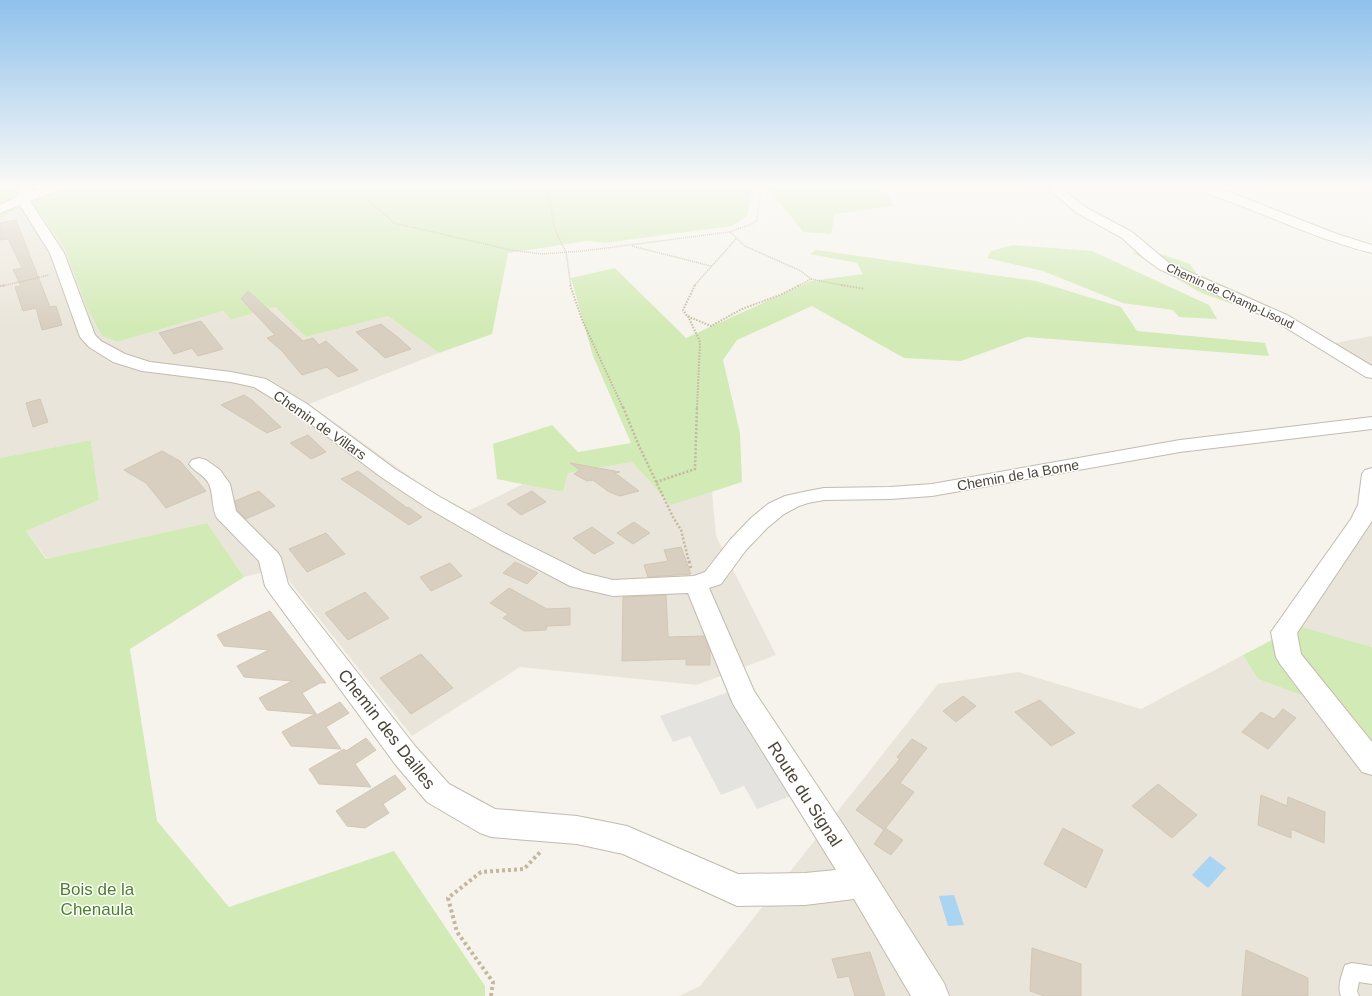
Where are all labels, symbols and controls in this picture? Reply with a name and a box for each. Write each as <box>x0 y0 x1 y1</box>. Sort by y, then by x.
street label: Chemin de Champ-Lisoud <box>1164 260 1296 332</box>
street label: Chemin de Villars <box>271 387 369 463</box>
street label: Chemin de la Borne <box>956 456 1081 494</box>
street label: Chemin des Dailles <box>334 666 439 793</box>
street label: Route du Signal <box>764 738 845 850</box>
park label: Bois de la Chenaula <box>60 880 135 919</box>

